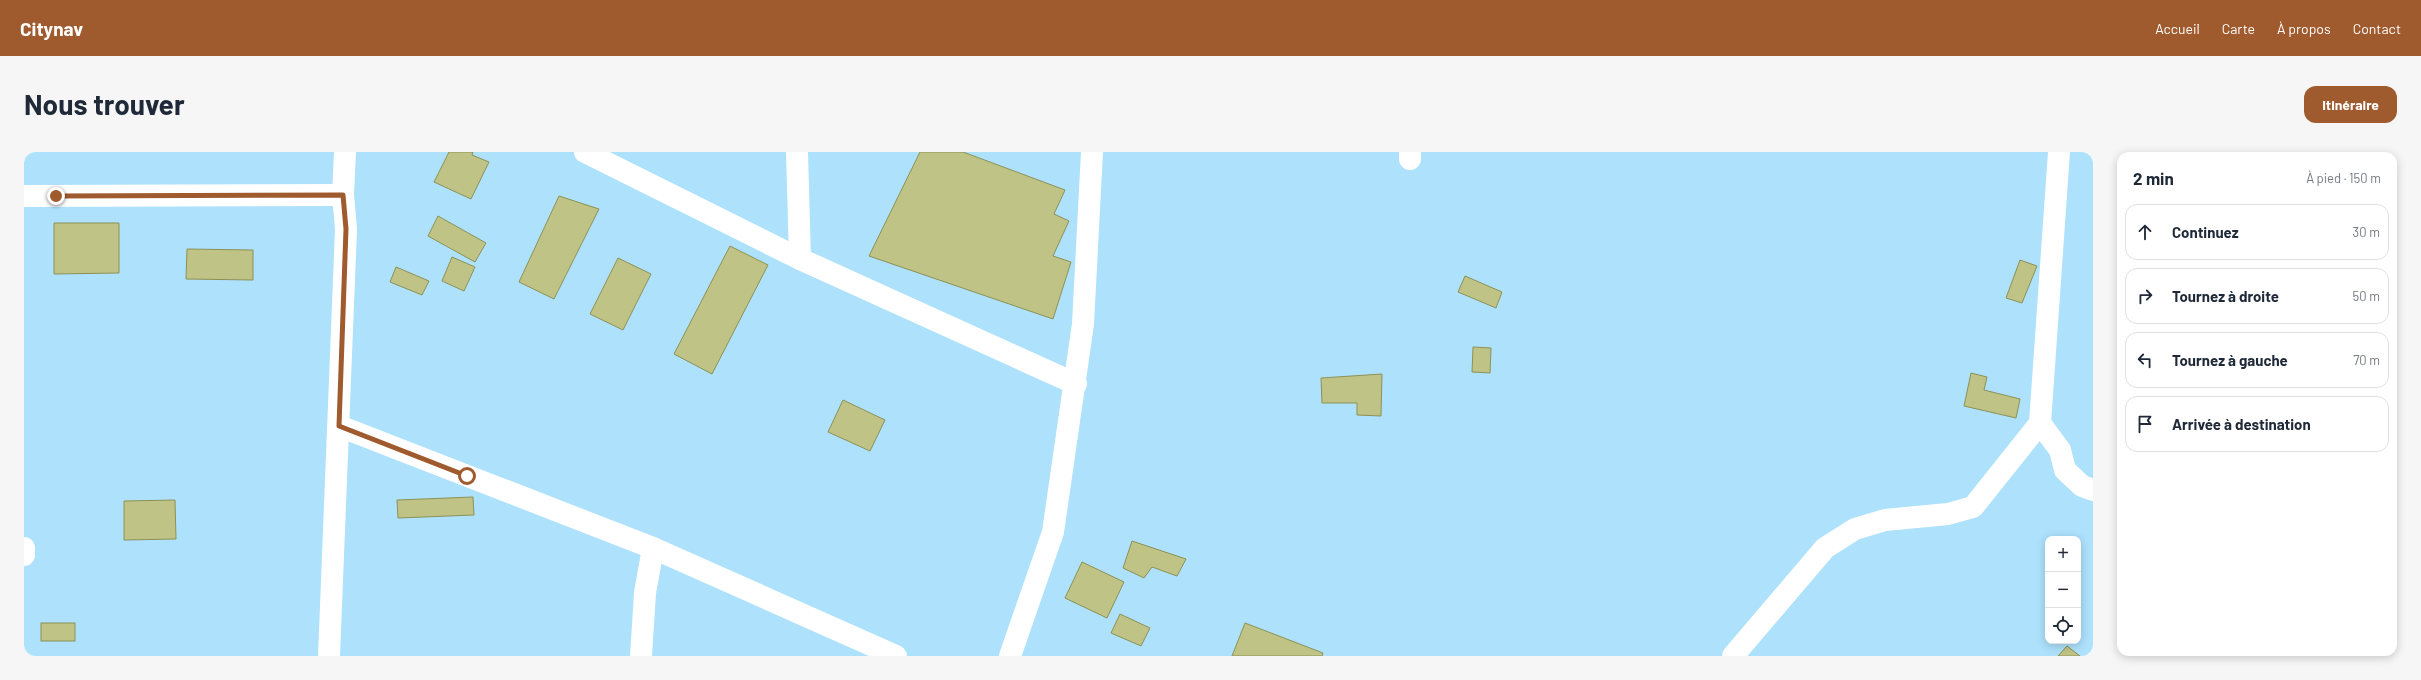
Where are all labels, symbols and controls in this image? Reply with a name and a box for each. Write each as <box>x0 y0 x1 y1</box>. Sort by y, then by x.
text: Citynav <box>20 17 83 40</box>
text: Accueil <box>2155 20 2200 37</box>
text: Carte <box>2222 20 2255 37</box>
text: À propos <box>2277 20 2331 37</box>
text: Contact <box>2353 20 2401 37</box>
button: Itinéraire <box>2304 86 2397 123</box>
text: Nous trouver <box>24 87 185 121</box>
text: 2 min <box>2133 168 2174 188</box>
text: À pied · 150 m <box>2306 170 2381 186</box>
route end <box>47 187 65 205</box>
icon: ahead <box>2134 221 2156 243</box>
text: Continuez <box>2172 223 2239 241</box>
text: 30 m <box>2353 224 2380 240</box>
icon: right <box>2134 285 2156 307</box>
text: Tournez à droite <box>2172 287 2279 305</box>
text: 50 m <box>2353 288 2380 304</box>
icon: left <box>2134 349 2156 371</box>
text: Tournez à gauche <box>2172 351 2288 369</box>
text: 70 m <box>2353 352 2380 368</box>
icon: arrive <box>2134 413 2156 435</box>
text: Arrivée à destination <box>2172 415 2311 433</box>
route start <box>458 467 476 485</box>
map controls <box>2045 536 2081 644</box>
button: + <box>2045 536 2081 572</box>
button: − <box>2045 572 2081 608</box>
button: locate <box>2045 608 2081 644</box>

